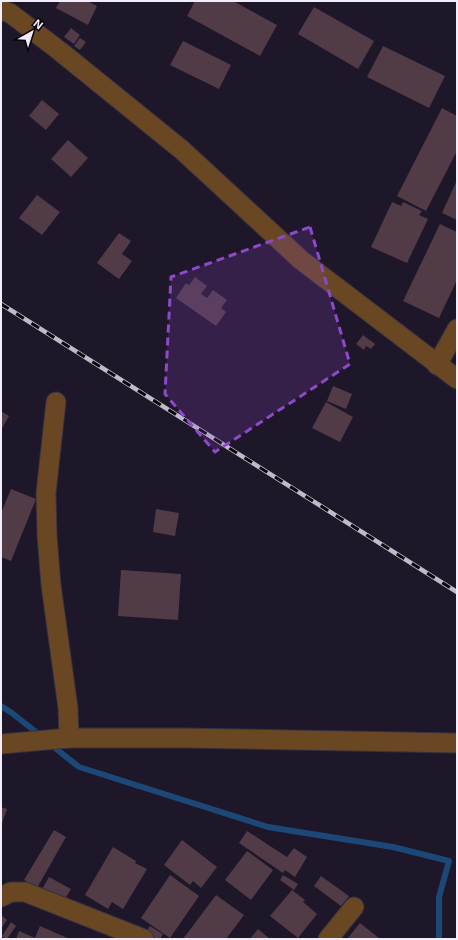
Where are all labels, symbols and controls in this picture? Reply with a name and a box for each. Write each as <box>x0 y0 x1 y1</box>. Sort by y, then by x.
north arrow <box>12 12 52 52</box>
text: N <box>31 16 46 32</box>

